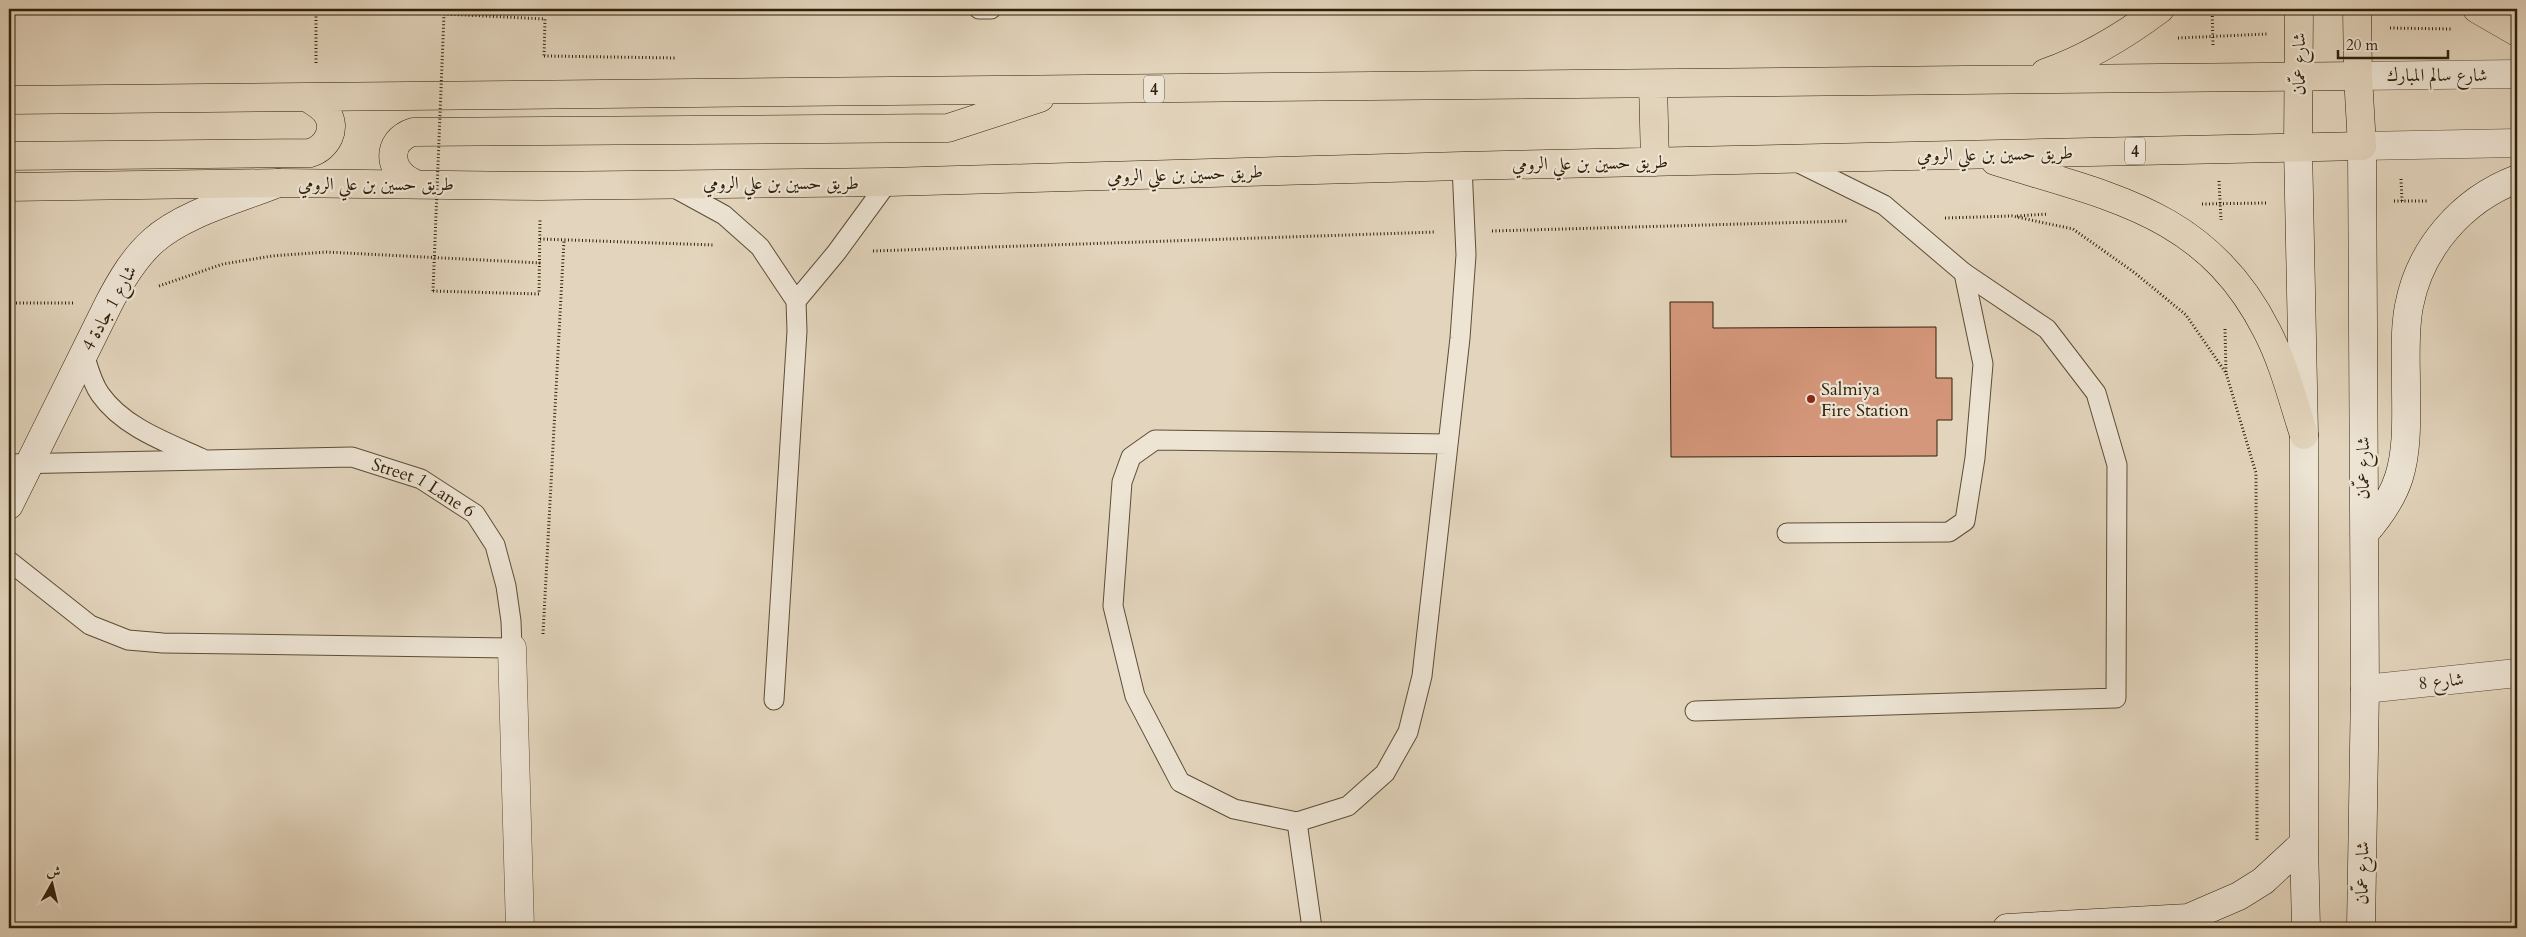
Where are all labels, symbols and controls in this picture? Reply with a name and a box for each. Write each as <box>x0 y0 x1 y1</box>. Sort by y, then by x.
scale bar <box>2338 28 2448 60</box>
street label: شارع عمّان <box>2287 32 2314 96</box>
text: 20 m <box>2346 35 2378 55</box>
street label: شارع سالم المبارك <box>2386 63 2488 91</box>
road number: 4 <box>1144 76 1164 102</box>
road number: 4 <box>2125 138 2145 164</box>
street label: طريق حسين بن علي الرومي <box>1917 141 2073 172</box>
street label: طريق حسين بن علي الرومي <box>1512 150 1668 181</box>
street label: طريق حسين بن علي الرومي <box>1107 159 1264 194</box>
street label: طريق حسين بن علي الرومي <box>703 171 859 200</box>
street label: طريق حسين بن علي الرومي <box>298 172 454 201</box>
street label: شارع 1 جادة 4 <box>76 261 145 356</box>
place label: Salmiya Fire Station <box>1821 377 1910 423</box>
marker: Salmiya Fire Station <box>1805 393 1817 405</box>
street label: شارع عمّان <box>2351 436 2378 500</box>
street label: Street 1 Lane 6 <box>368 452 480 524</box>
street label: شارع 8 <box>2417 667 2465 698</box>
street label: شارع عمّان <box>2349 841 2378 905</box>
north arrow <box>28 860 78 910</box>
text: ش <box>46 861 62 882</box>

